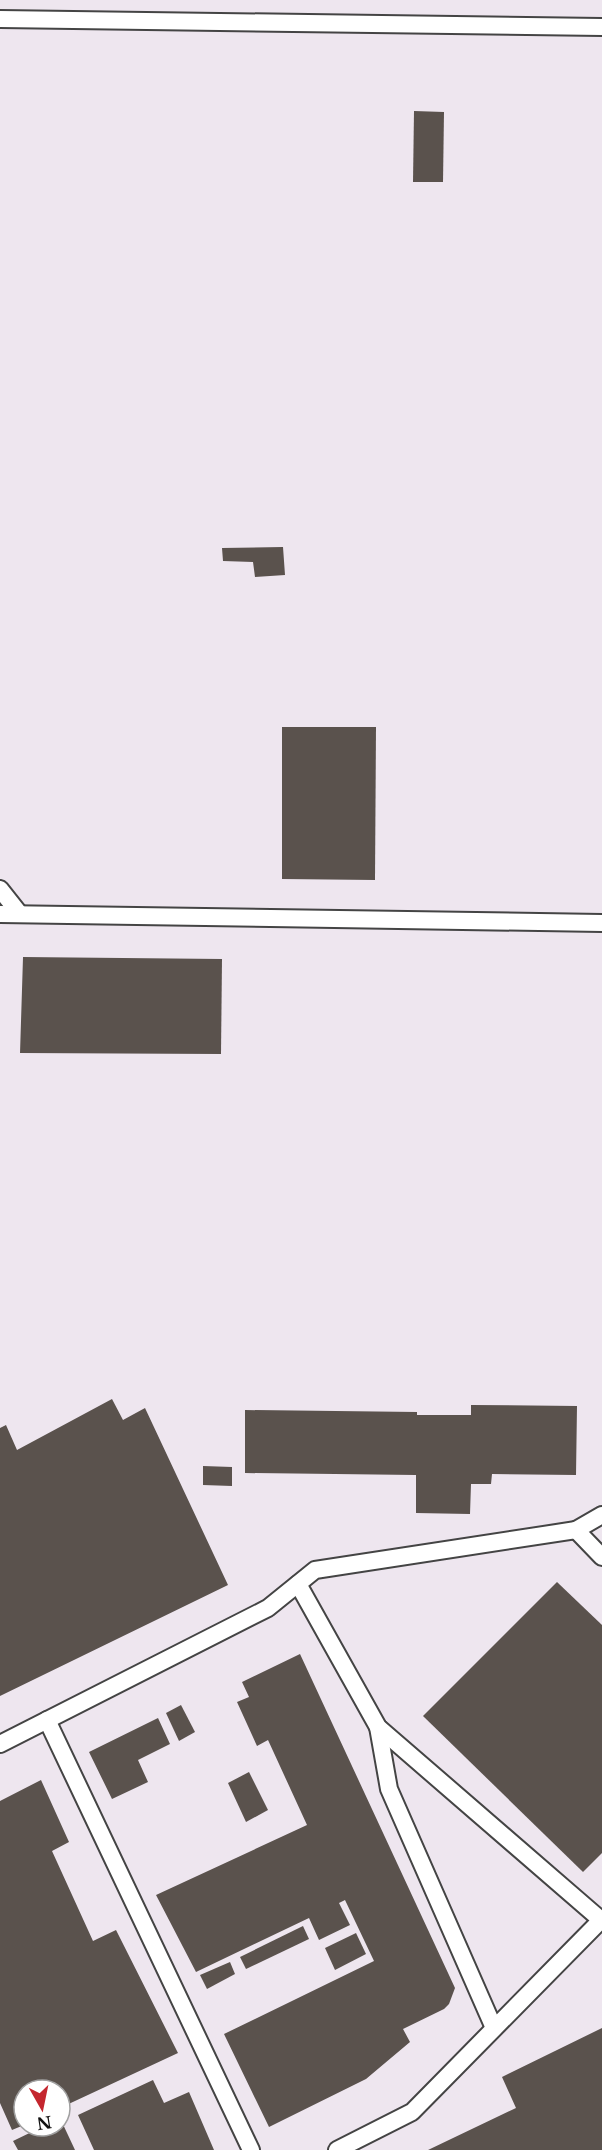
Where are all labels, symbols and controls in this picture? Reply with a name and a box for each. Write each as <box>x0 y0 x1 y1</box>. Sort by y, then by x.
north arrow <box>12 2078 72 2138</box>
text: N <box>35 2112 53 2134</box>

